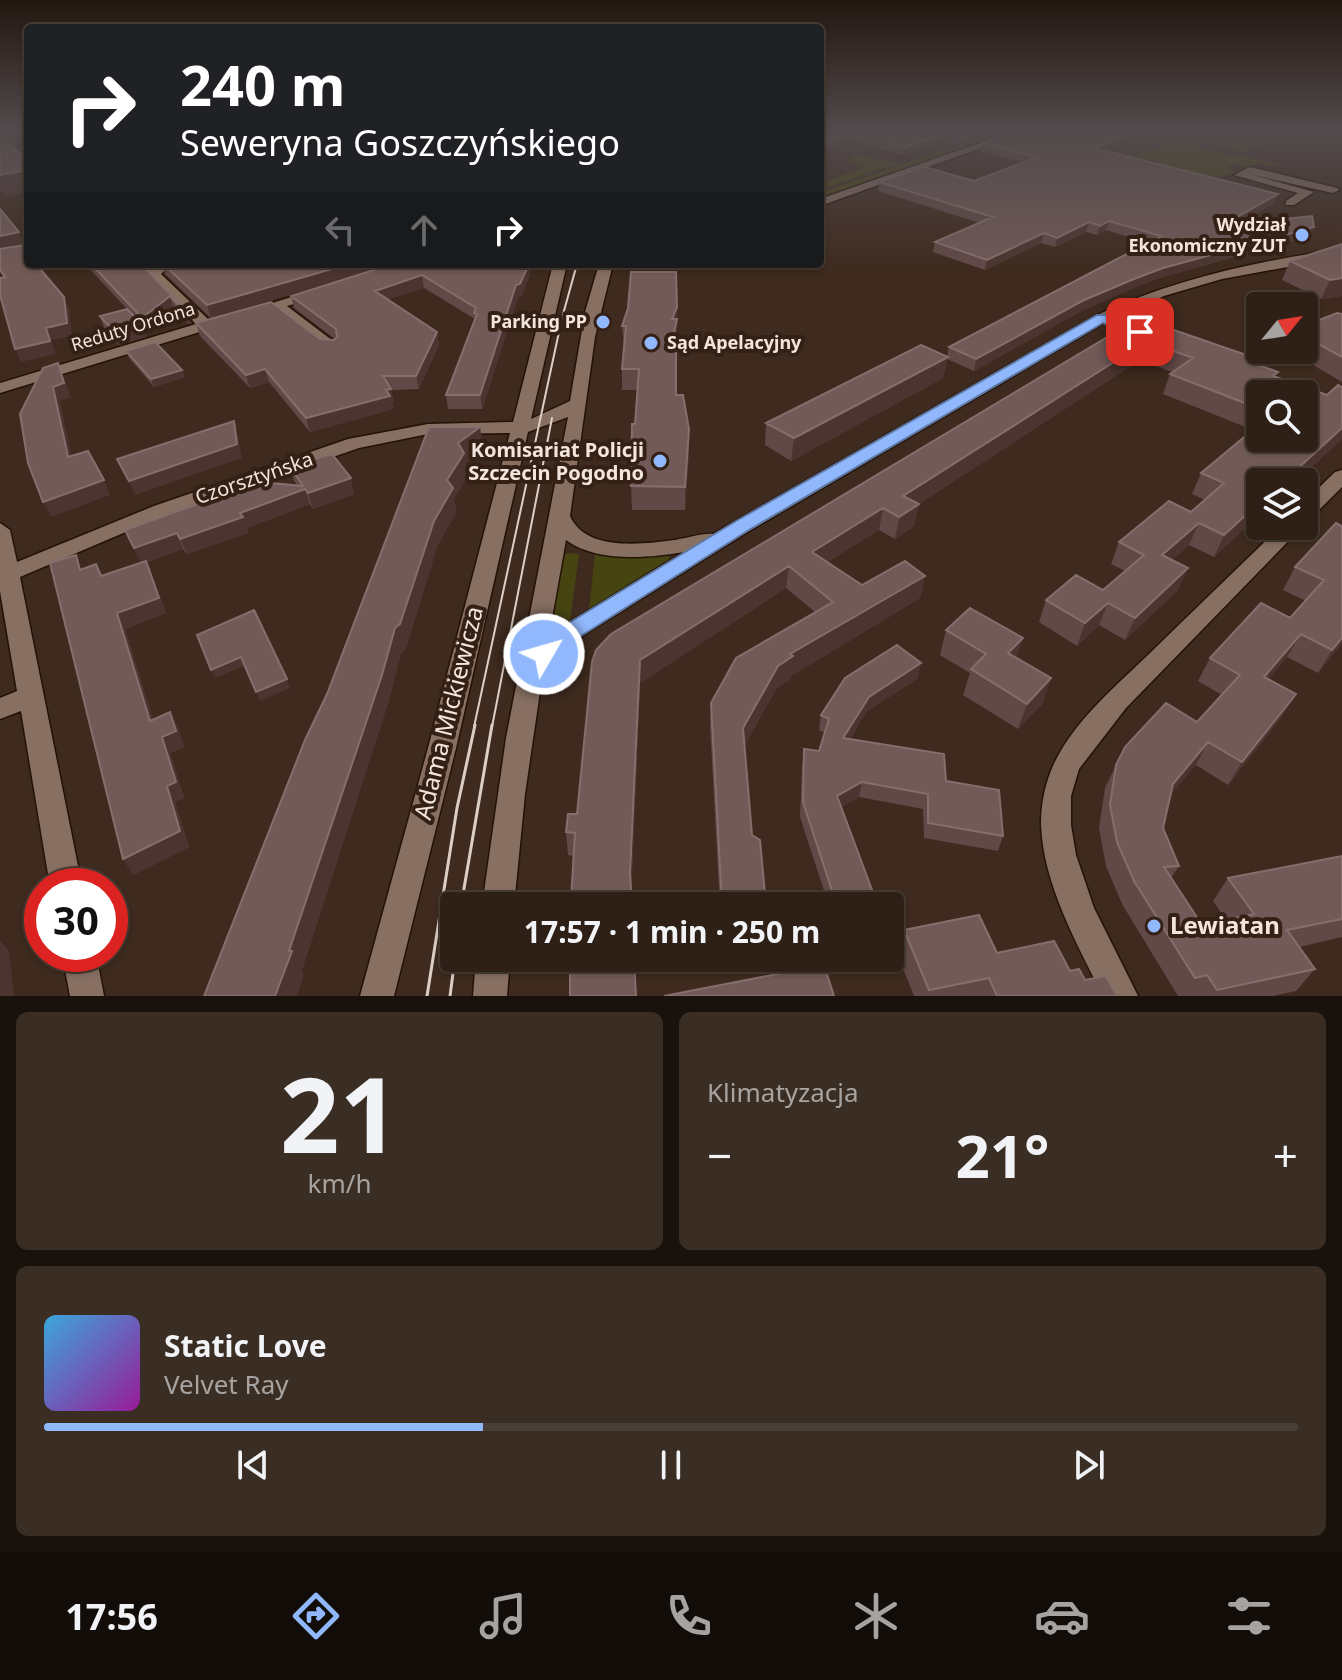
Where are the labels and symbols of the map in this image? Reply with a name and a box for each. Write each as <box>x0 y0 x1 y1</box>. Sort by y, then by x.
place label: Wydział Ekonomiczny ZUT <box>1128 212 1287 257</box>
marker: Wydział Ekonomiczny ZUT <box>1293 226 1311 244</box>
north arrow <box>1246 292 1318 364</box>
street label: Reduty Ordona <box>68 296 198 356</box>
pin <box>1106 298 1174 366</box>
place label: Parking PP <box>490 309 587 333</box>
marker: Parking PP <box>594 313 612 331</box>
place label: Sąd Apelacyjny <box>667 330 802 354</box>
marker: Sąd Apelacyjny <box>642 334 660 352</box>
place label: Komisariat Policji Szczecin Pogodno <box>468 436 644 486</box>
street label: Czorsztyńska <box>191 445 316 510</box>
marker: Komisariat Policji Szczecin Pogodno <box>651 452 669 470</box>
street label: Adama Mickiewicza <box>405 603 490 823</box>
position arrow <box>502 612 586 696</box>
speed limit sign: 30 <box>24 868 128 972</box>
place label: Lewiatan <box>1170 908 1280 941</box>
marker: Lewiatan <box>1145 917 1163 935</box>

